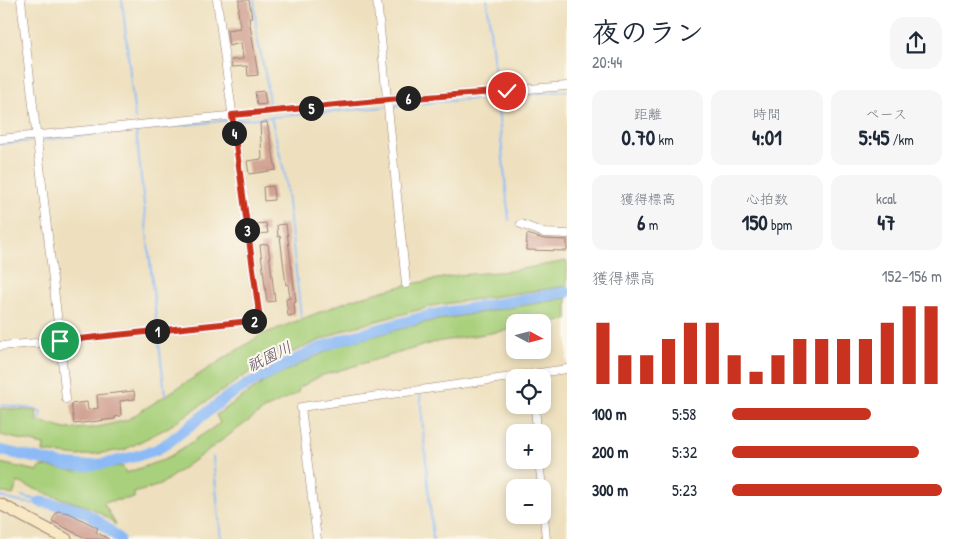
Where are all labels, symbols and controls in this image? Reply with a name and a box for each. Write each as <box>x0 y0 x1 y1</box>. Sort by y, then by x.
text: 夜のラン <box>592 13 704 51</box>
button: share <box>890 17 942 69</box>
text: 20:44 <box>592 51 622 73</box>
pin <box>486 70 528 112</box>
icon: check <box>493 77 521 105</box>
pin: 6 <box>396 86 420 110</box>
text: 6 <box>406 89 411 108</box>
pin: 5 <box>298 96 324 120</box>
text: 5 <box>309 99 314 118</box>
text: 距離 <box>634 104 662 123</box>
text: 時間 <box>753 104 781 123</box>
text: ペース <box>866 104 907 123</box>
pin: 4 <box>222 120 246 146</box>
text: 0.70 <box>622 123 655 152</box>
text: 4:01 <box>752 123 782 152</box>
text: 5:45 <box>859 123 889 152</box>
text: 4 <box>232 124 237 143</box>
text: km <box>655 130 674 149</box>
text: /km <box>889 130 914 149</box>
text: 獲得標高 <box>620 189 676 208</box>
text: 心拍数 <box>746 189 788 208</box>
text: kcal <box>876 189 897 208</box>
text: 6 <box>637 208 645 237</box>
text: 150 <box>742 208 768 237</box>
text: 47 <box>877 208 895 237</box>
text: m <box>645 215 658 234</box>
text: bpm <box>768 215 792 234</box>
pin: 3 <box>234 218 260 242</box>
text: 3 <box>244 221 251 240</box>
text: 152–156 m <box>882 265 942 287</box>
text: 獲得標高 <box>592 267 656 289</box>
pin: 2 <box>242 308 266 334</box>
text: 2 <box>251 312 258 331</box>
north arrow <box>506 314 551 359</box>
map controls <box>506 314 551 524</box>
pin: 1 <box>144 318 170 344</box>
pin <box>39 320 81 362</box>
text: 1 <box>155 322 160 341</box>
icon: arrive <box>46 327 74 355</box>
water label: 祇園川 <box>243 336 295 376</box>
button: locate <box>506 369 551 414</box>
text: 100 m <box>592 403 627 425</box>
text: 5:58 <box>672 403 696 425</box>
button: + <box>506 424 551 469</box>
text: 200 m <box>592 441 628 463</box>
text: 5:32 <box>672 441 697 463</box>
button: − <box>506 479 551 524</box>
text: 300 m <box>592 479 628 501</box>
text: 5:23 <box>672 479 697 501</box>

